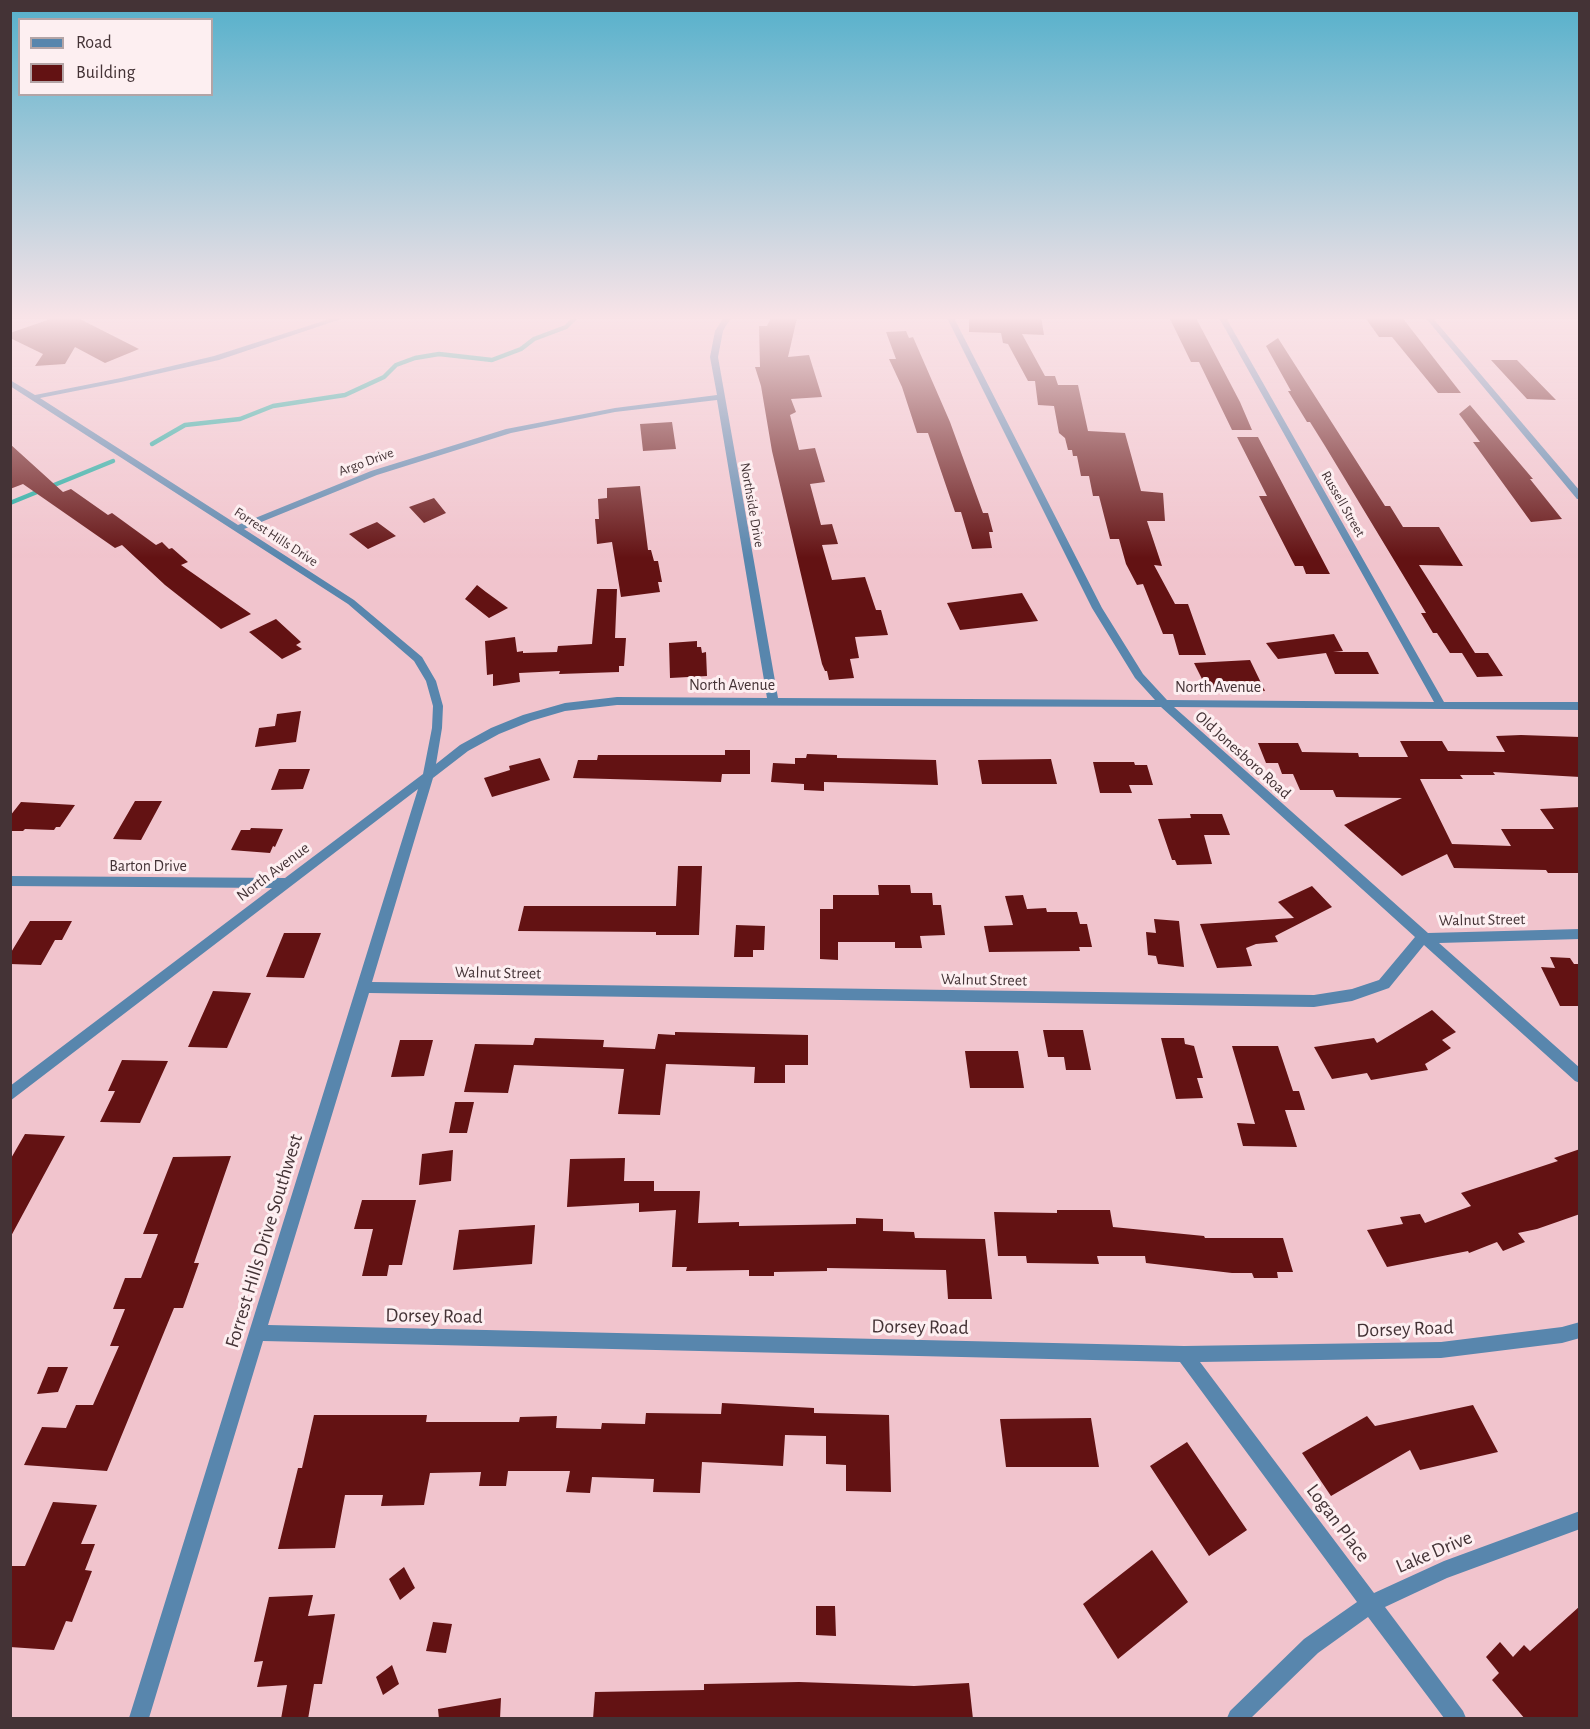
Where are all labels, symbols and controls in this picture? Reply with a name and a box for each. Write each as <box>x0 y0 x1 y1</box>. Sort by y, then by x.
legend <box>18 18 213 96</box>
text: Road <box>76 34 112 52</box>
text: Building <box>76 64 135 82</box>
street label: Argo Drive <box>336 444 396 480</box>
street label: Northside Drive <box>736 461 768 549</box>
street label: Russell Street <box>1317 468 1369 540</box>
street label: Forrest Hills Drive <box>231 504 321 570</box>
street label: North Avenue <box>689 675 775 695</box>
street label: North Avenue <box>1175 677 1261 697</box>
street label: Old Jonesboro Road <box>1191 707 1295 803</box>
street label: North Avenue <box>233 838 313 906</box>
street label: Barton Drive <box>109 856 187 876</box>
street label: Walnut Street <box>1439 910 1525 930</box>
street label: Walnut Street <box>455 963 541 983</box>
street label: Walnut Street <box>941 970 1027 990</box>
street label: Forrest Hills Drive Southwest <box>220 1131 308 1351</box>
street label: Dorsey Road <box>385 1303 483 1329</box>
street label: Dorsey Road <box>871 1314 969 1340</box>
street label: Dorsey Road <box>1356 1315 1454 1343</box>
street label: Logan Place <box>1301 1479 1375 1567</box>
street label: Lake Drive <box>1392 1525 1476 1579</box>

